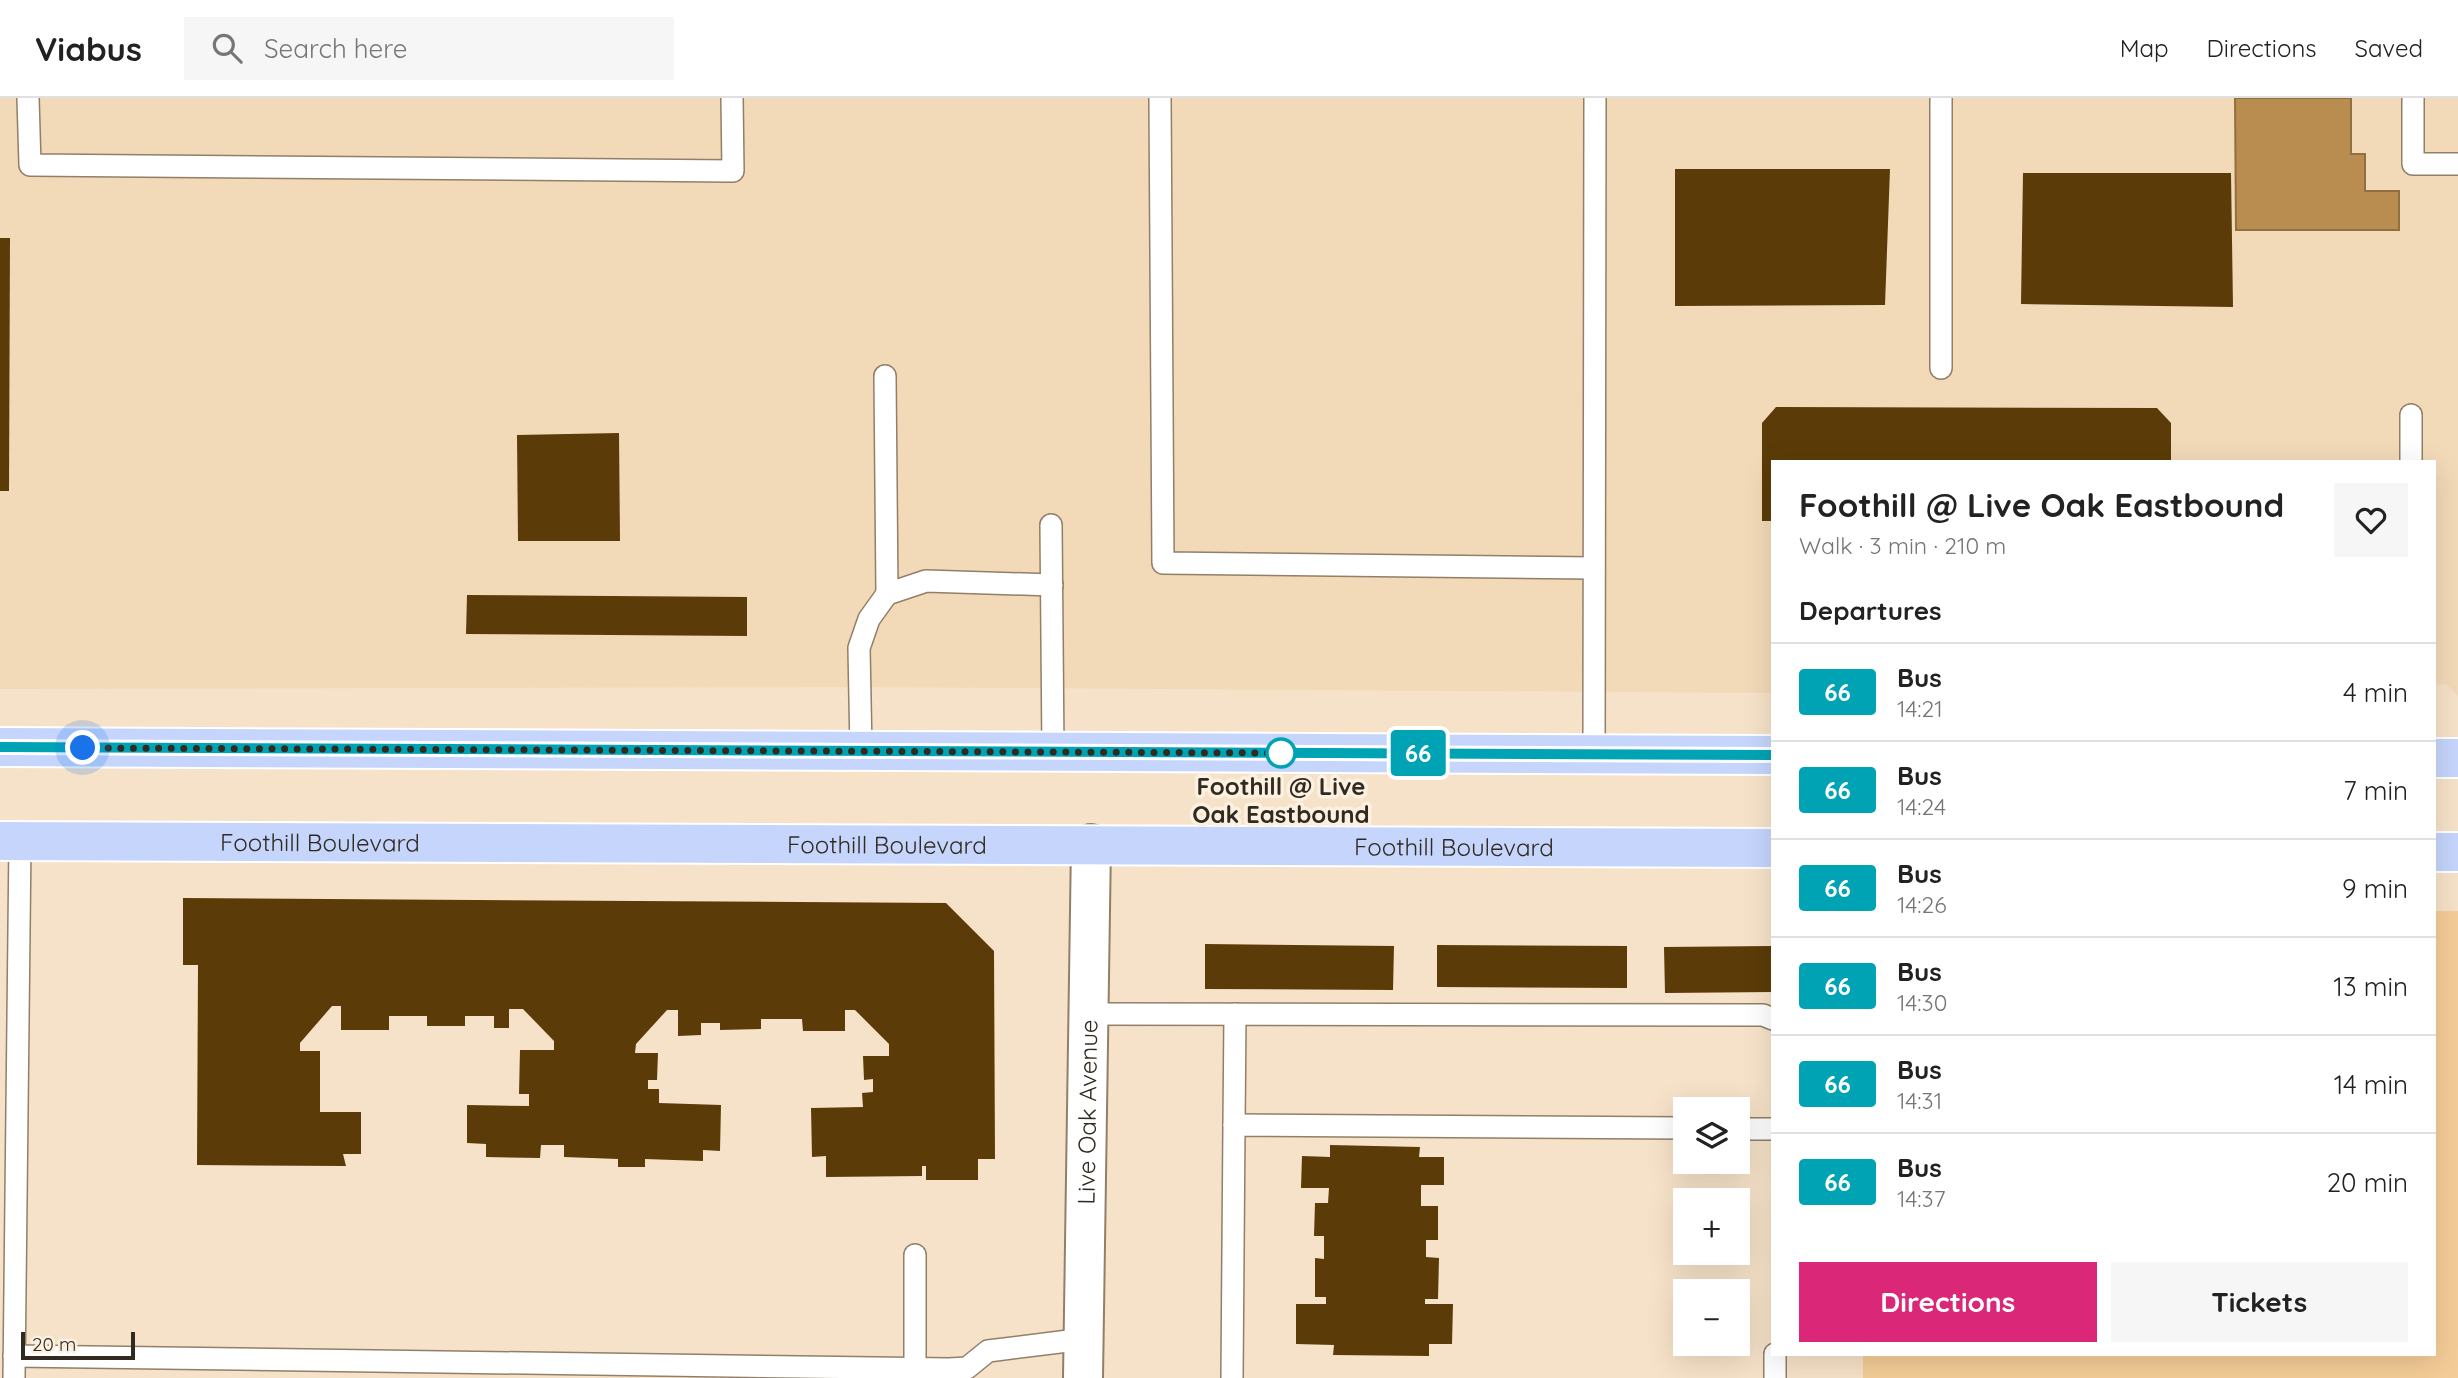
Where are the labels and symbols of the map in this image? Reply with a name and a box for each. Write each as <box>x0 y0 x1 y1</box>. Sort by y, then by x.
your location <box>65 730 100 765</box>
line badge: 66 <box>1386 730 1450 776</box>
marker: Foothill @ Live Oak Eastbound <box>1266 738 1296 768</box>
place label: Foothill @ Live Oak Eastbound <box>1192 771 1370 829</box>
street label: Foothill Boulevard <box>220 827 420 858</box>
street label: Foothill Boulevard <box>787 829 987 860</box>
street label: Foothill Boulevard <box>1354 831 1554 862</box>
street label: Live Oak Avenue <box>1071 1019 1103 1205</box>
scale bar <box>21 1329 135 1361</box>

